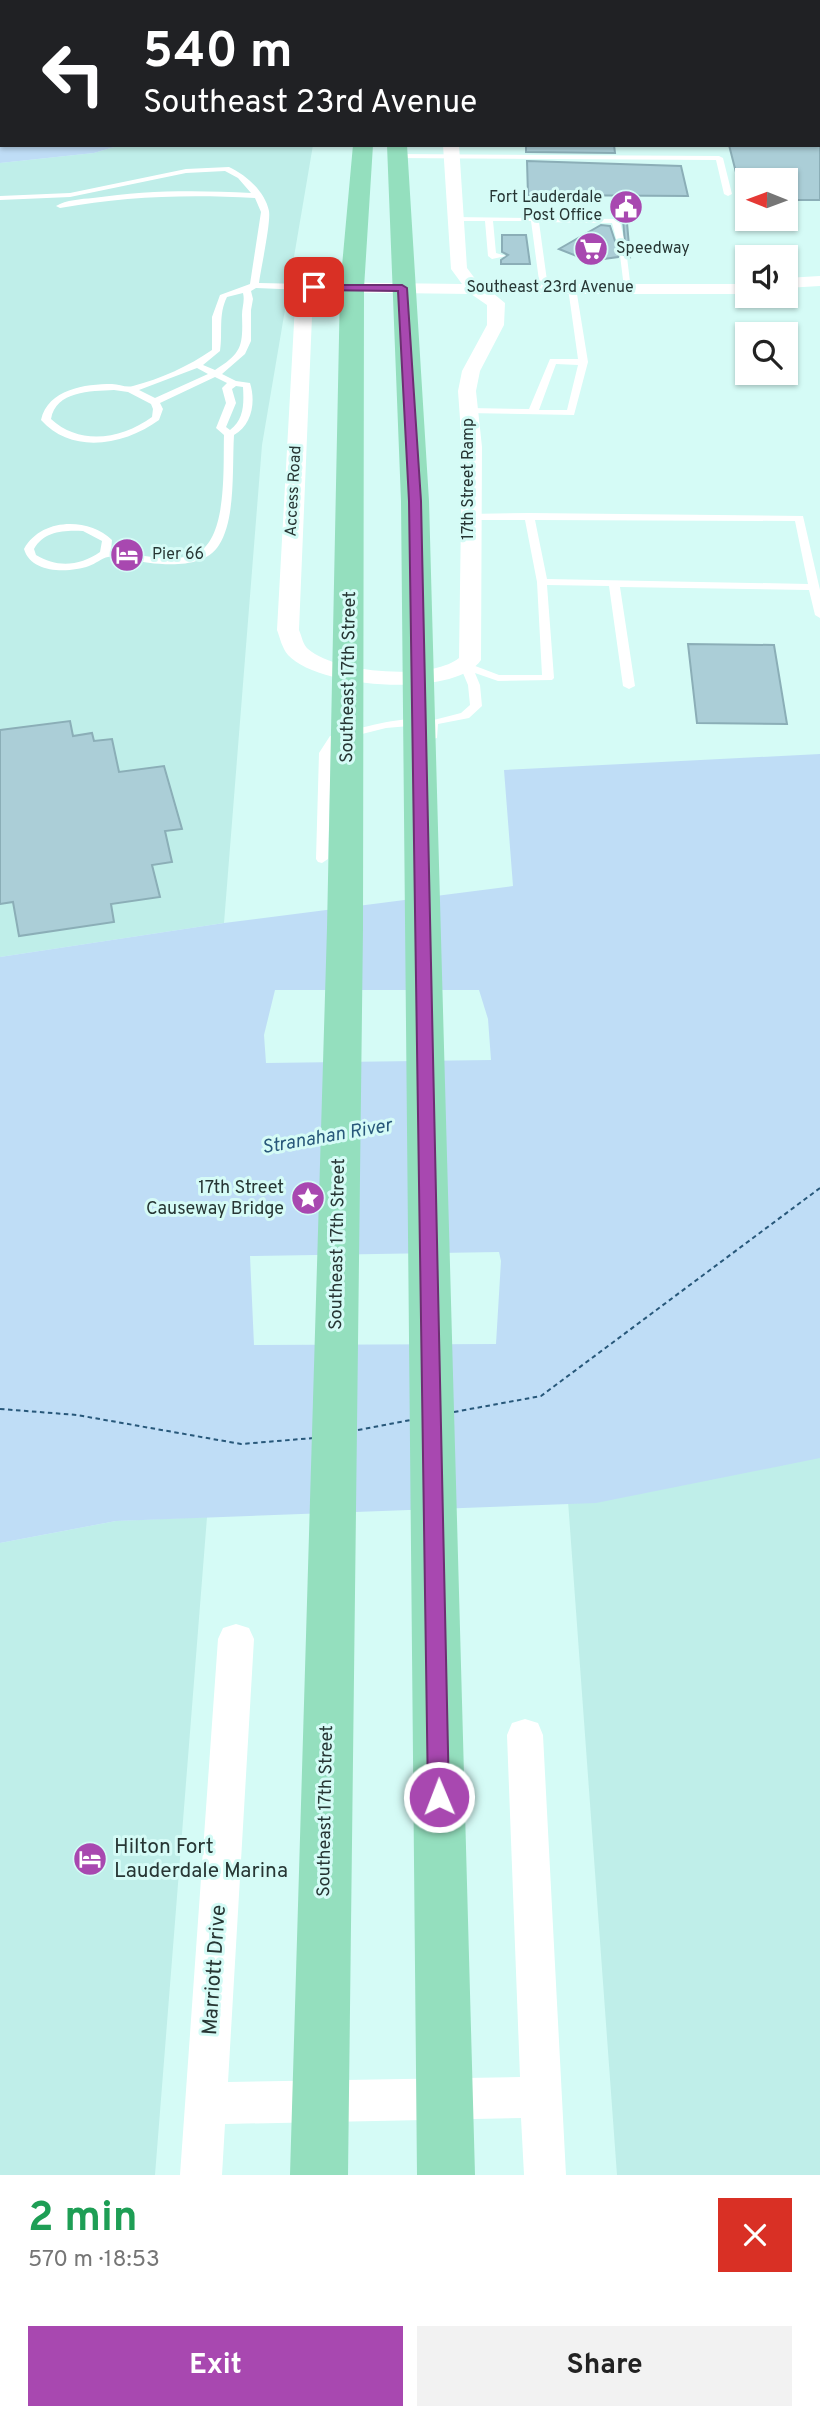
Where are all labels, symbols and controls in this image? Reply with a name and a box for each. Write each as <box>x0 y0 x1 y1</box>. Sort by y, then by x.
text: 540 m <box>143 23 293 85</box>
icon: left <box>28 28 119 119</box>
text: Southeast 23rd Avenue <box>143 84 477 124</box>
north arrow <box>735 168 798 231</box>
map controls <box>735 168 798 385</box>
place label: Fort Lauderdale Post Office <box>489 188 602 226</box>
public building icon: Fort Lauderdale Post Office <box>607 188 645 226</box>
supermarket icon: Speedway <box>572 230 610 268</box>
place label: Speedway <box>616 239 690 259</box>
button: sound <box>735 245 798 308</box>
pin <box>284 257 344 317</box>
icon: arrive <box>295 268 333 306</box>
street label: Southeast 23rd Avenue <box>466 278 634 298</box>
button: search <box>735 322 798 385</box>
street label: 17th Street Ramp <box>459 418 479 540</box>
street label: Access Road <box>282 445 306 537</box>
hotel icon: Pier 66 <box>108 536 146 574</box>
place label: Pier 66 <box>152 545 204 565</box>
street label: Southeast 17th Street <box>336 591 362 763</box>
water label: Stranahan River <box>260 1113 396 1160</box>
street label: Southeast 17th Street <box>325 1158 351 1330</box>
place label: 17th Street Causeway Bridge <box>146 1177 284 1221</box>
place icon: 17th Street Causeway Bridge <box>289 1179 327 1217</box>
street label: Southeast 17th Street <box>313 1725 339 1897</box>
position arrow <box>402 1760 476 1834</box>
place label: Hilton Fort Lauderdale Marina <box>114 1834 288 1885</box>
hotel icon: Hilton Fort Lauderdale Marina <box>71 1840 109 1878</box>
street label: Marriott Drive <box>197 1904 233 2036</box>
text: 2 min <box>28 2193 138 2246</box>
button: close <box>718 2198 792 2272</box>
text: 570 m · 18:53 <box>28 2246 160 2275</box>
button: Exit <box>28 2326 403 2406</box>
button: Share <box>417 2326 792 2406</box>

